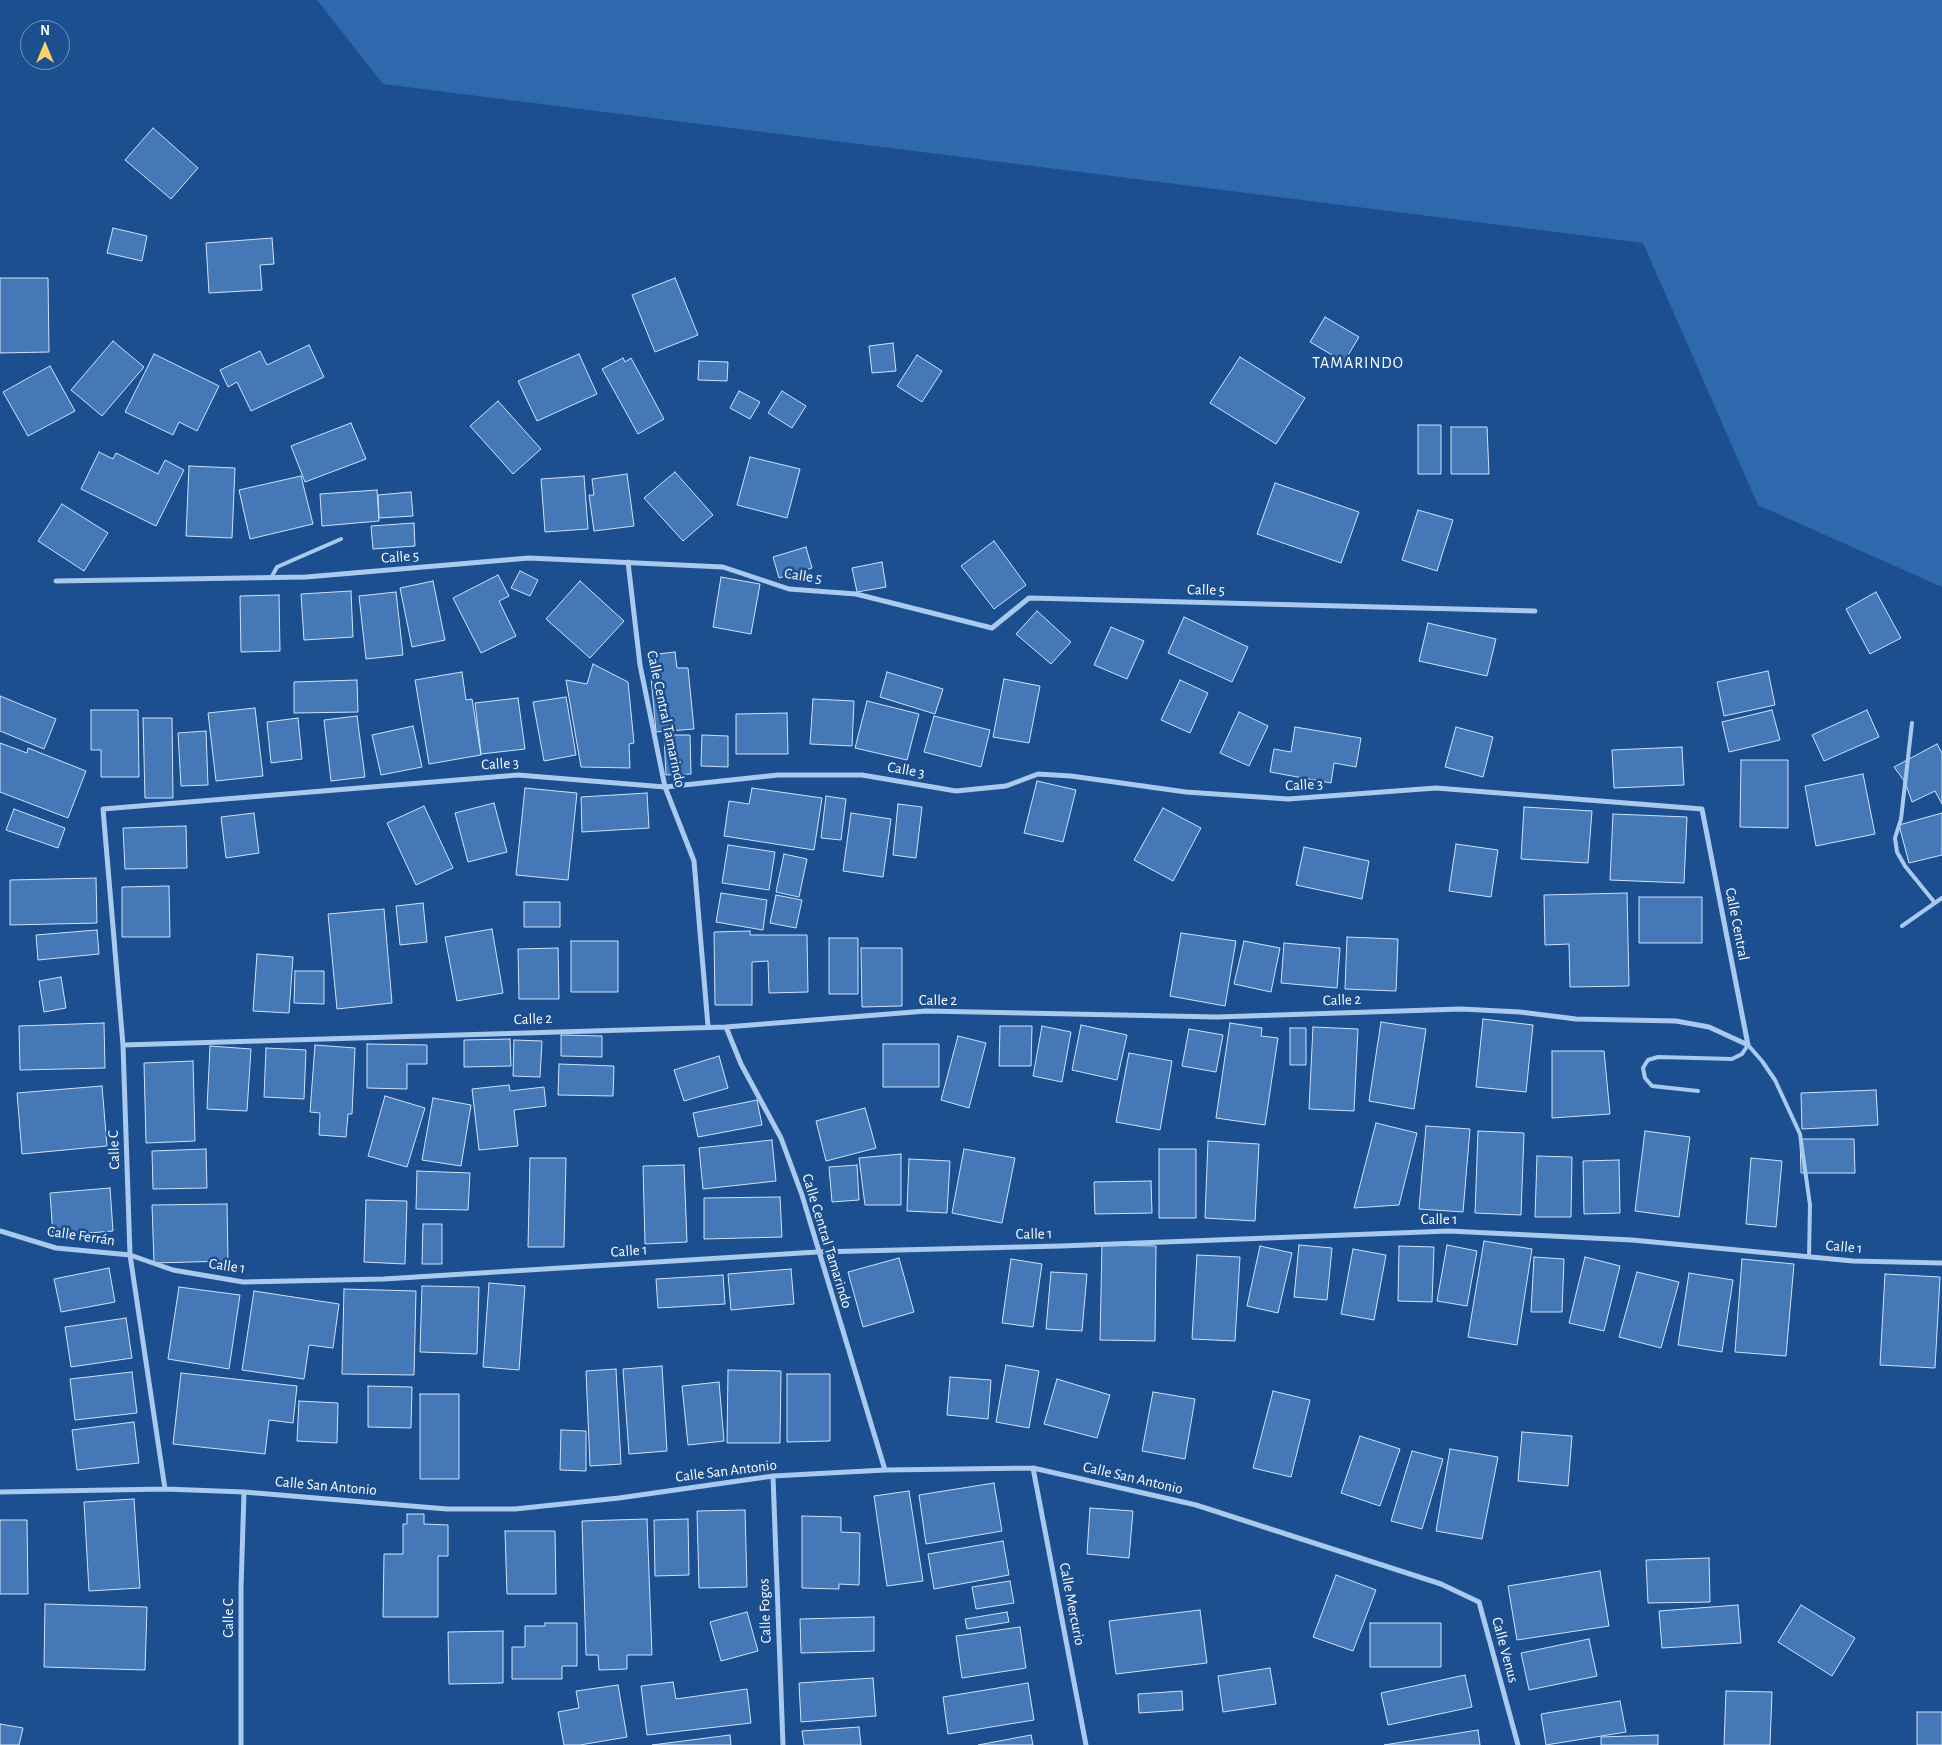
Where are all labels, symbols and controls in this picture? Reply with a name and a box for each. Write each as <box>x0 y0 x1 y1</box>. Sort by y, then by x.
north arrow <box>20 20 70 70</box>
text: N <box>40 24 50 38</box>
district label: TAMARINDO <box>1311 353 1405 373</box>
street label: Calle 5 <box>381 547 419 567</box>
street label: Calle 5 <box>783 564 823 588</box>
street label: Calle 5 <box>1187 581 1225 599</box>
street label: Calle Central Tamarindo <box>643 649 689 789</box>
street label: Calle 3 <box>481 754 519 774</box>
street label: Calle 3 <box>886 758 926 782</box>
street label: Calle 3 <box>1285 775 1323 795</box>
street label: Calle Central <box>1721 886 1753 962</box>
street label: Calle 2 <box>1323 990 1361 1010</box>
street label: Calle 2 <box>919 991 957 1009</box>
street label: Calle 2 <box>514 1009 552 1029</box>
street label: Calle C <box>104 1130 124 1170</box>
street label: Calle Central Tamarindo <box>798 1172 856 1310</box>
street label: Calle 1 <box>1421 1210 1457 1228</box>
street label: Calle Ferrán <box>46 1222 116 1250</box>
street label: Calle 1 <box>1016 1225 1052 1243</box>
street label: Calle 1 <box>1825 1236 1863 1258</box>
street label: Calle 1 <box>610 1241 648 1261</box>
street label: Calle 1 <box>208 1255 246 1277</box>
street label: Calle San Antonio <box>674 1456 778 1486</box>
street label: Calle San Antonio <box>1081 1458 1185 1498</box>
street label: Calle San Antonio <box>274 1473 378 1499</box>
street label: Calle Mercurio <box>1055 1561 1089 1647</box>
street label: Calle Fogos <box>755 1578 775 1644</box>
street label: Calle C <box>219 1598 237 1638</box>
street label: Calle Venus <box>1488 1615 1522 1685</box>

